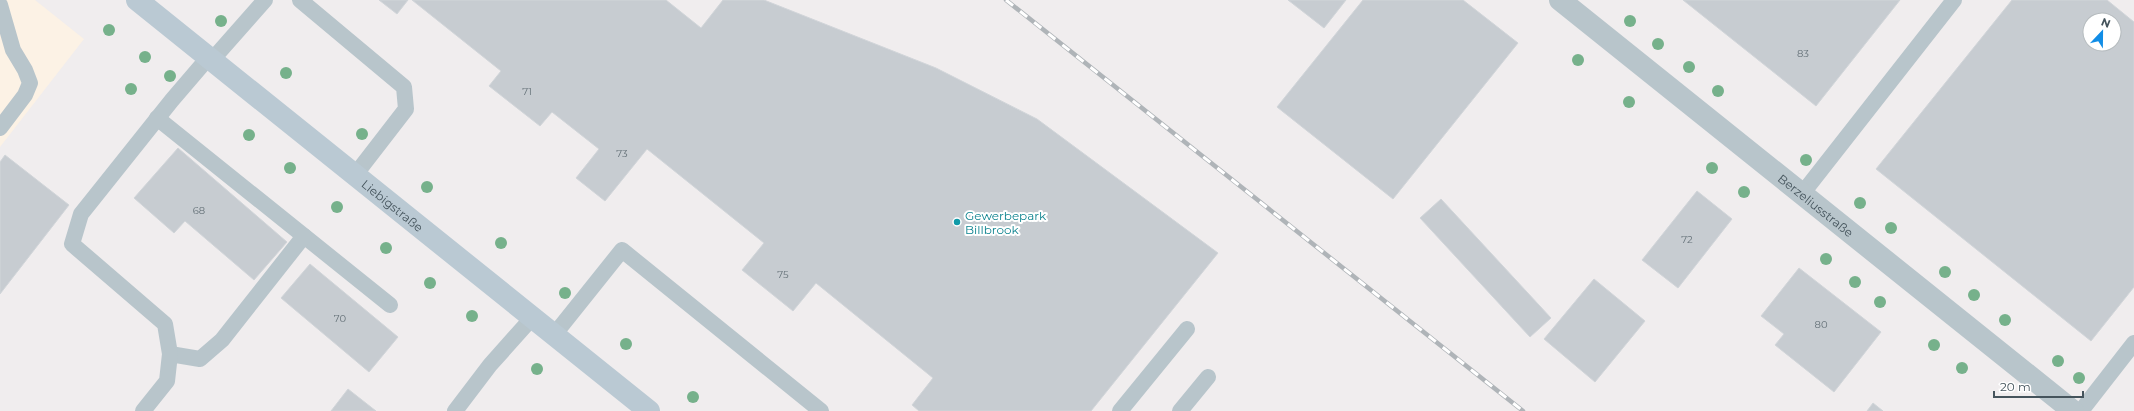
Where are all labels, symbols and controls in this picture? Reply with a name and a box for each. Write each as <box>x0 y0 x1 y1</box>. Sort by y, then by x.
north arrow <box>2082 12 2122 52</box>
text: N <box>2099 15 2112 31</box>
house number: 83 <box>1797 47 1809 60</box>
house number: 71 <box>522 85 532 98</box>
house number: 73 <box>616 147 628 160</box>
street label: Berzeliusstraße <box>1775 170 1857 240</box>
street label: Liebigstraße <box>359 176 427 235</box>
house number: 68 <box>193 204 205 217</box>
place label: Gewerbepark Billbrook <box>965 208 1047 237</box>
marker: Gewerbepark Billbrook <box>952 217 962 227</box>
house number: 72 <box>1681 233 1693 246</box>
house number: 75 <box>777 268 789 281</box>
house number: 70 <box>334 312 347 325</box>
house number: 80 <box>1815 318 1828 331</box>
scale bar <box>1994 373 2083 399</box>
text: 20 m <box>2000 379 2031 394</box>

